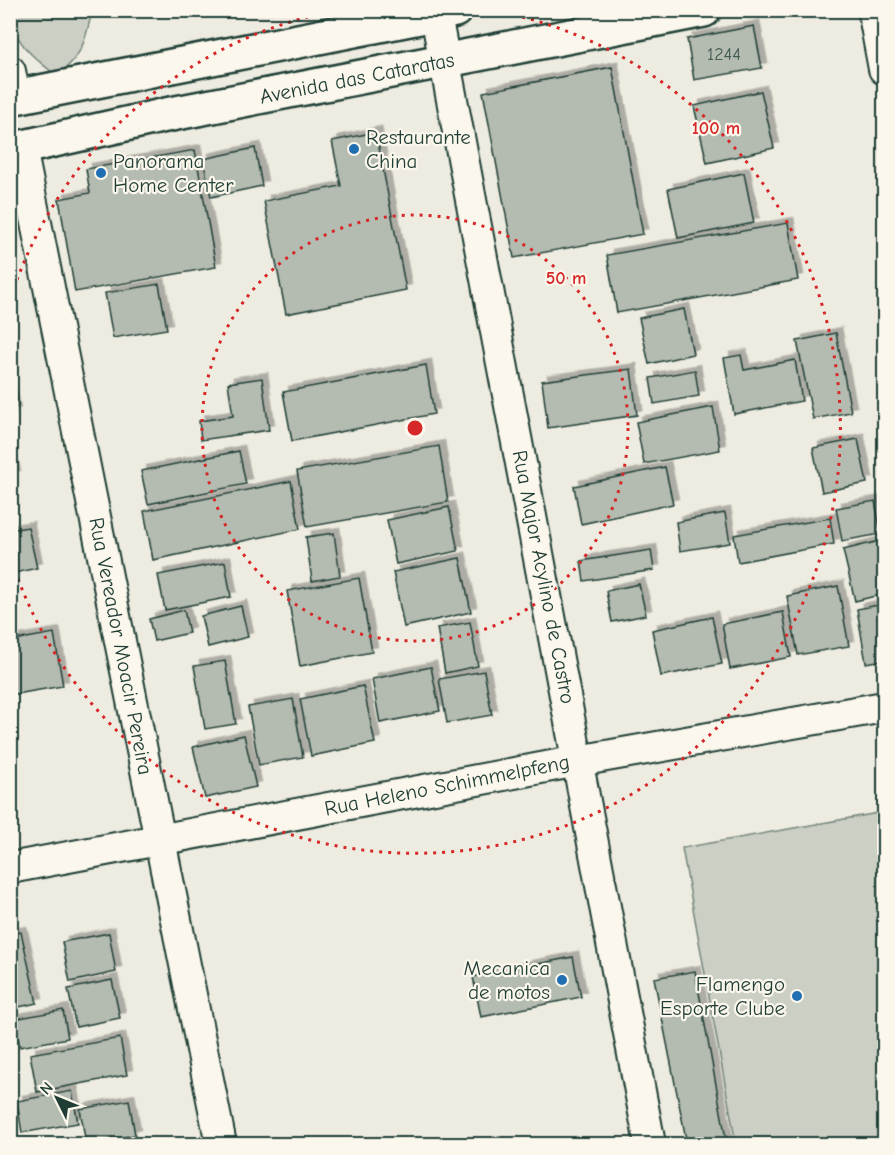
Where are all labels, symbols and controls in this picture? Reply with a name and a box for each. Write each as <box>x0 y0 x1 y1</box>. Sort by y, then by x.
house number: 1244 <box>707 44 741 65</box>
street label: Avenida das Cataratas <box>258 47 456 109</box>
text: 100 m <box>692 118 740 139</box>
place label: Restaurante China <box>366 125 471 173</box>
marker: Restaurante China <box>347 142 361 156</box>
place label: Panorama Home Center <box>113 149 234 197</box>
marker: Panorama Home Center <box>94 166 108 180</box>
text: 50 m <box>546 268 586 289</box>
centre of rings <box>405 418 425 438</box>
street label: Rua Major Acylino de Castro <box>508 448 580 706</box>
street label: Rua Vereador Moacir Pereira <box>84 515 158 777</box>
street label: Rua Heleno Schimmelpfeng <box>322 749 572 821</box>
place label: Mecanica de motos <box>464 956 550 1004</box>
place label: Flamengo Esporte Clube <box>660 972 785 1020</box>
marker: Mecanica de motos <box>555 973 569 987</box>
marker: Flamengo Esporte Clube <box>790 989 804 1003</box>
north arrow <box>27 1068 87 1128</box>
text: N <box>37 1078 57 1098</box>

